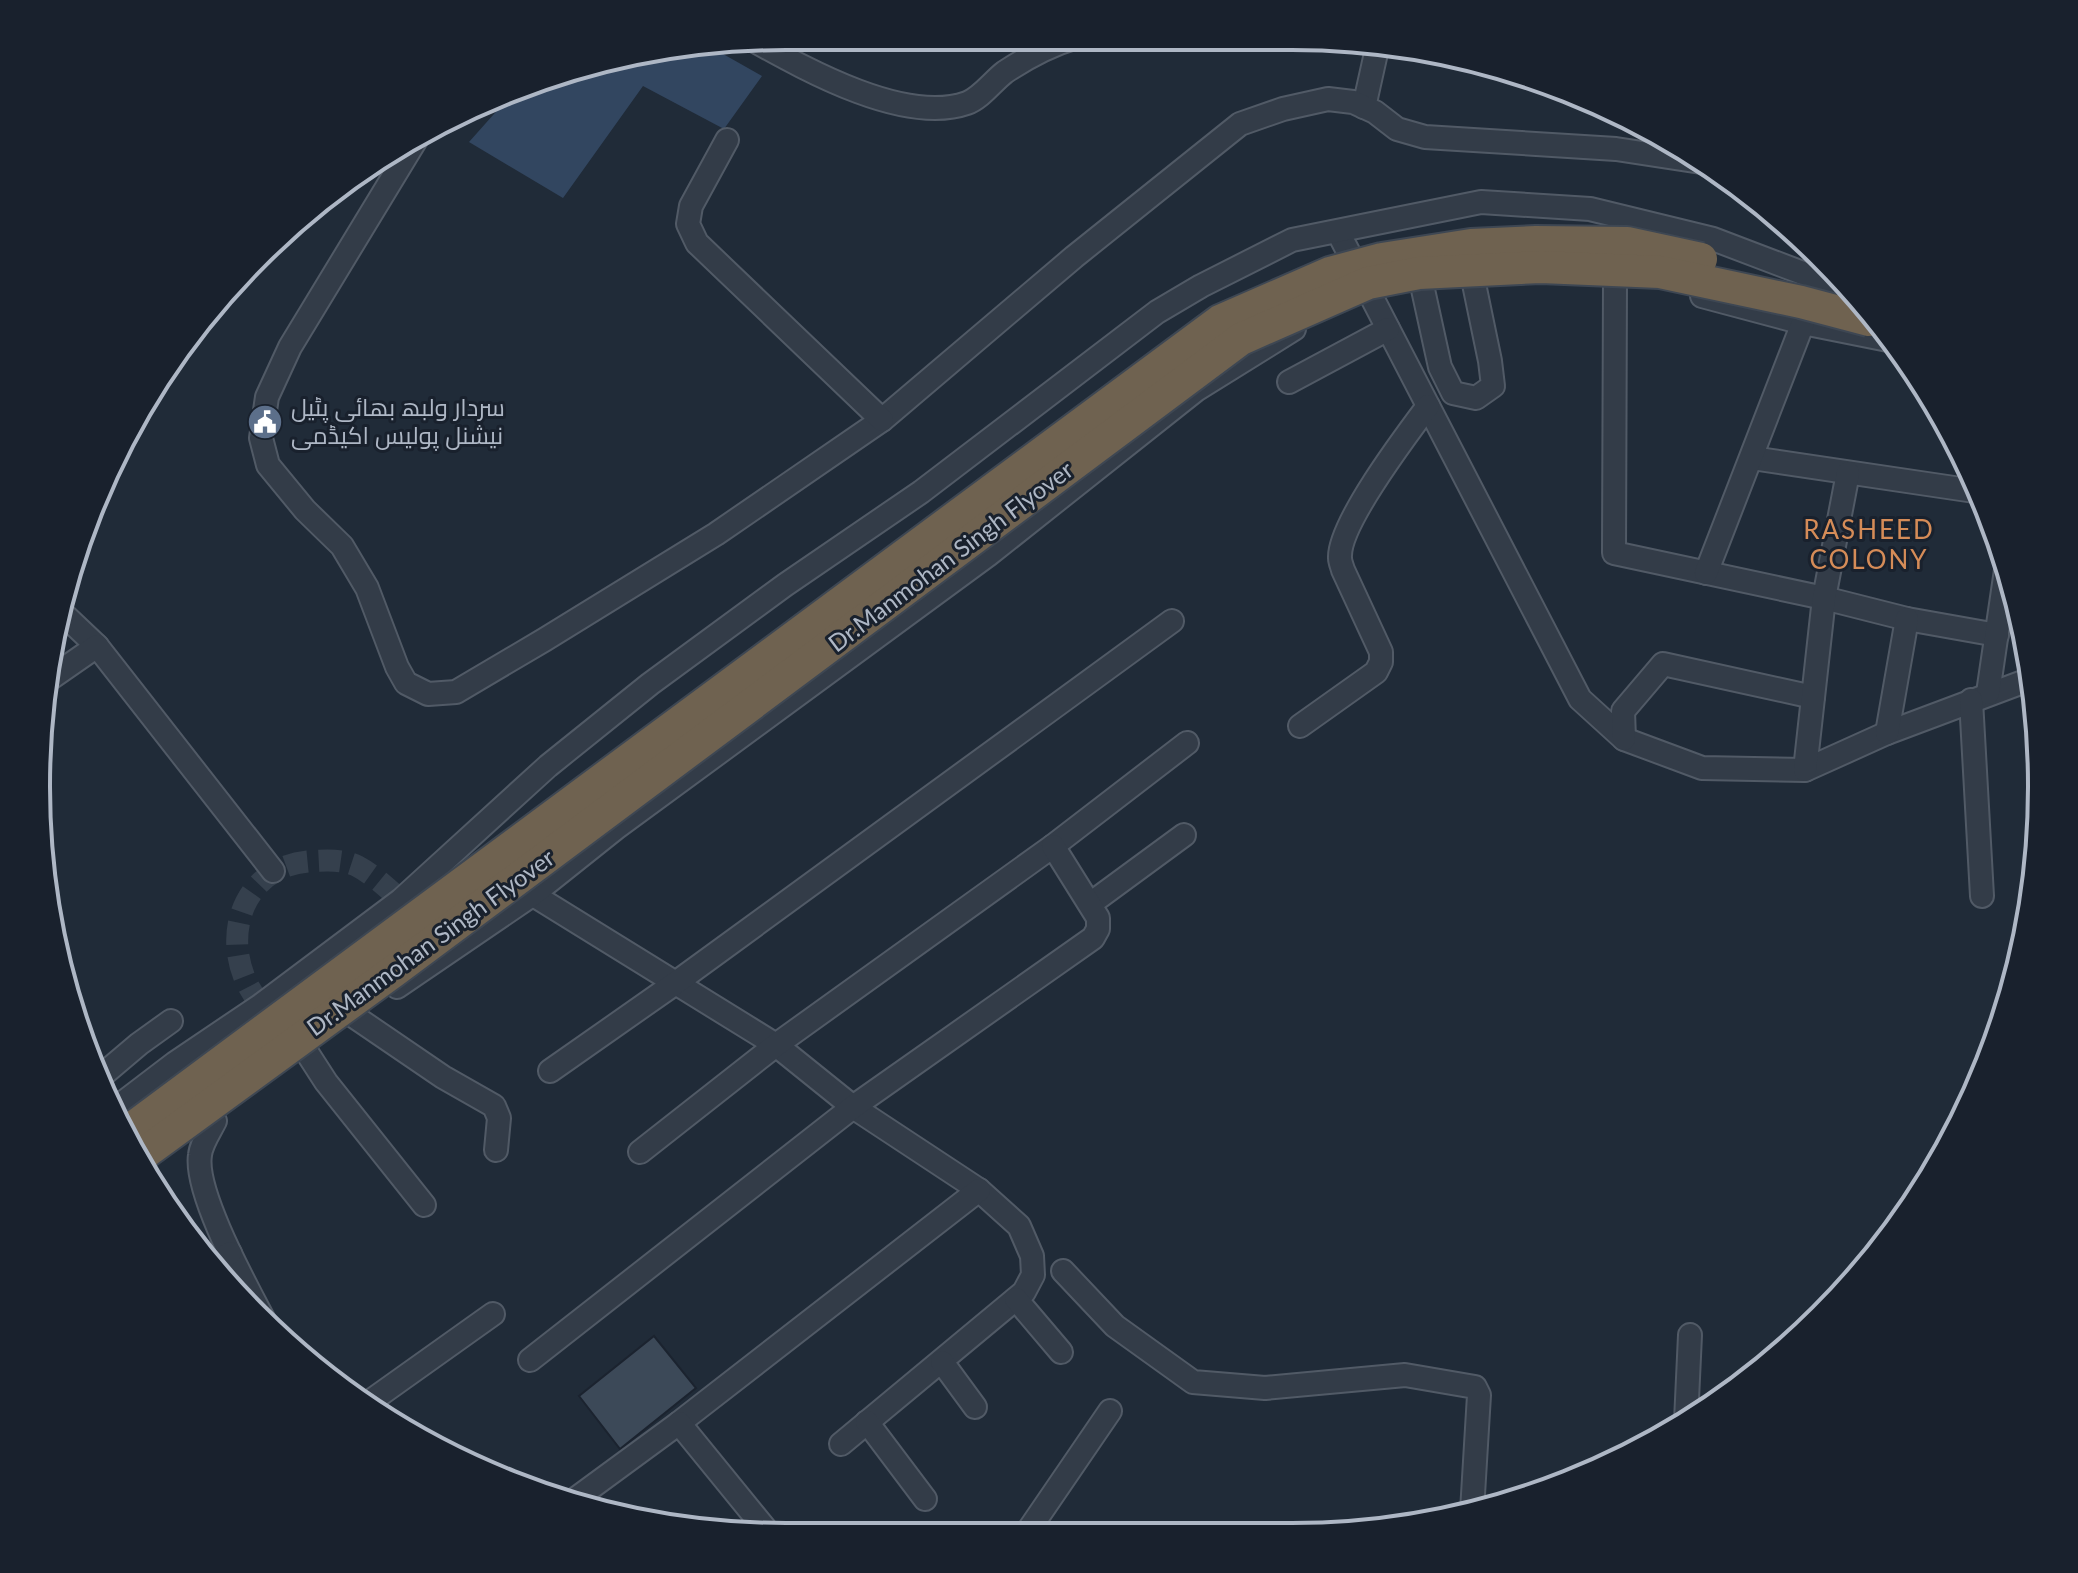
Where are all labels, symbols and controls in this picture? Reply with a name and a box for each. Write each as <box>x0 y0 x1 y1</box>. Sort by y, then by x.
place label: سردار ولبھ بھائی پٹیل نیشنل پولیس اکیڈمی <box>291 392 505 452</box>
public building icon: سردار ولبھ بھائی پٹیل نیشنل پولیس اکیڈمی <box>246 403 284 441</box>
street label: Dr.Manmohan Singh Flyover <box>822 454 1078 657</box>
district label: RASHEED COLONY <box>1803 513 1935 575</box>
street label: Dr.Manmohan Singh Flyover <box>301 842 560 1041</box>

